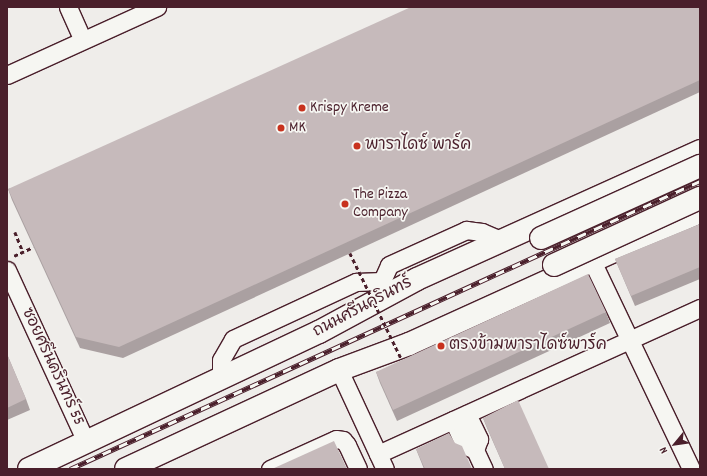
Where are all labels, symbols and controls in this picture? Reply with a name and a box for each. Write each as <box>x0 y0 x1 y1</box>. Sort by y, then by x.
place label: Krispy Kreme <box>310 98 389 118</box>
marker: Krispy Kreme <box>297 103 307 113</box>
place label: MK <box>289 118 306 138</box>
marker: MK <box>276 123 286 133</box>
place label: พาราไดซ์ พาร์ค <box>365 136 471 156</box>
marker: พาราไดซ์ พาร์ค <box>352 141 362 151</box>
place label: The Pizza Company <box>353 185 408 223</box>
marker: The Pizza Company <box>340 199 350 209</box>
street label: ถนนศรีนครินทร์ <box>310 274 416 342</box>
street label: ซอยศรีนครินทร์ 55 <box>16 305 88 429</box>
place label: ตรงข้ามพาราไดซ์พาร์ค <box>449 336 607 356</box>
marker: ตรงข้ามพาราไดซ์พาร์ค <box>436 341 446 351</box>
north arrow <box>655 424 695 464</box>
text: N <box>656 444 673 456</box>

